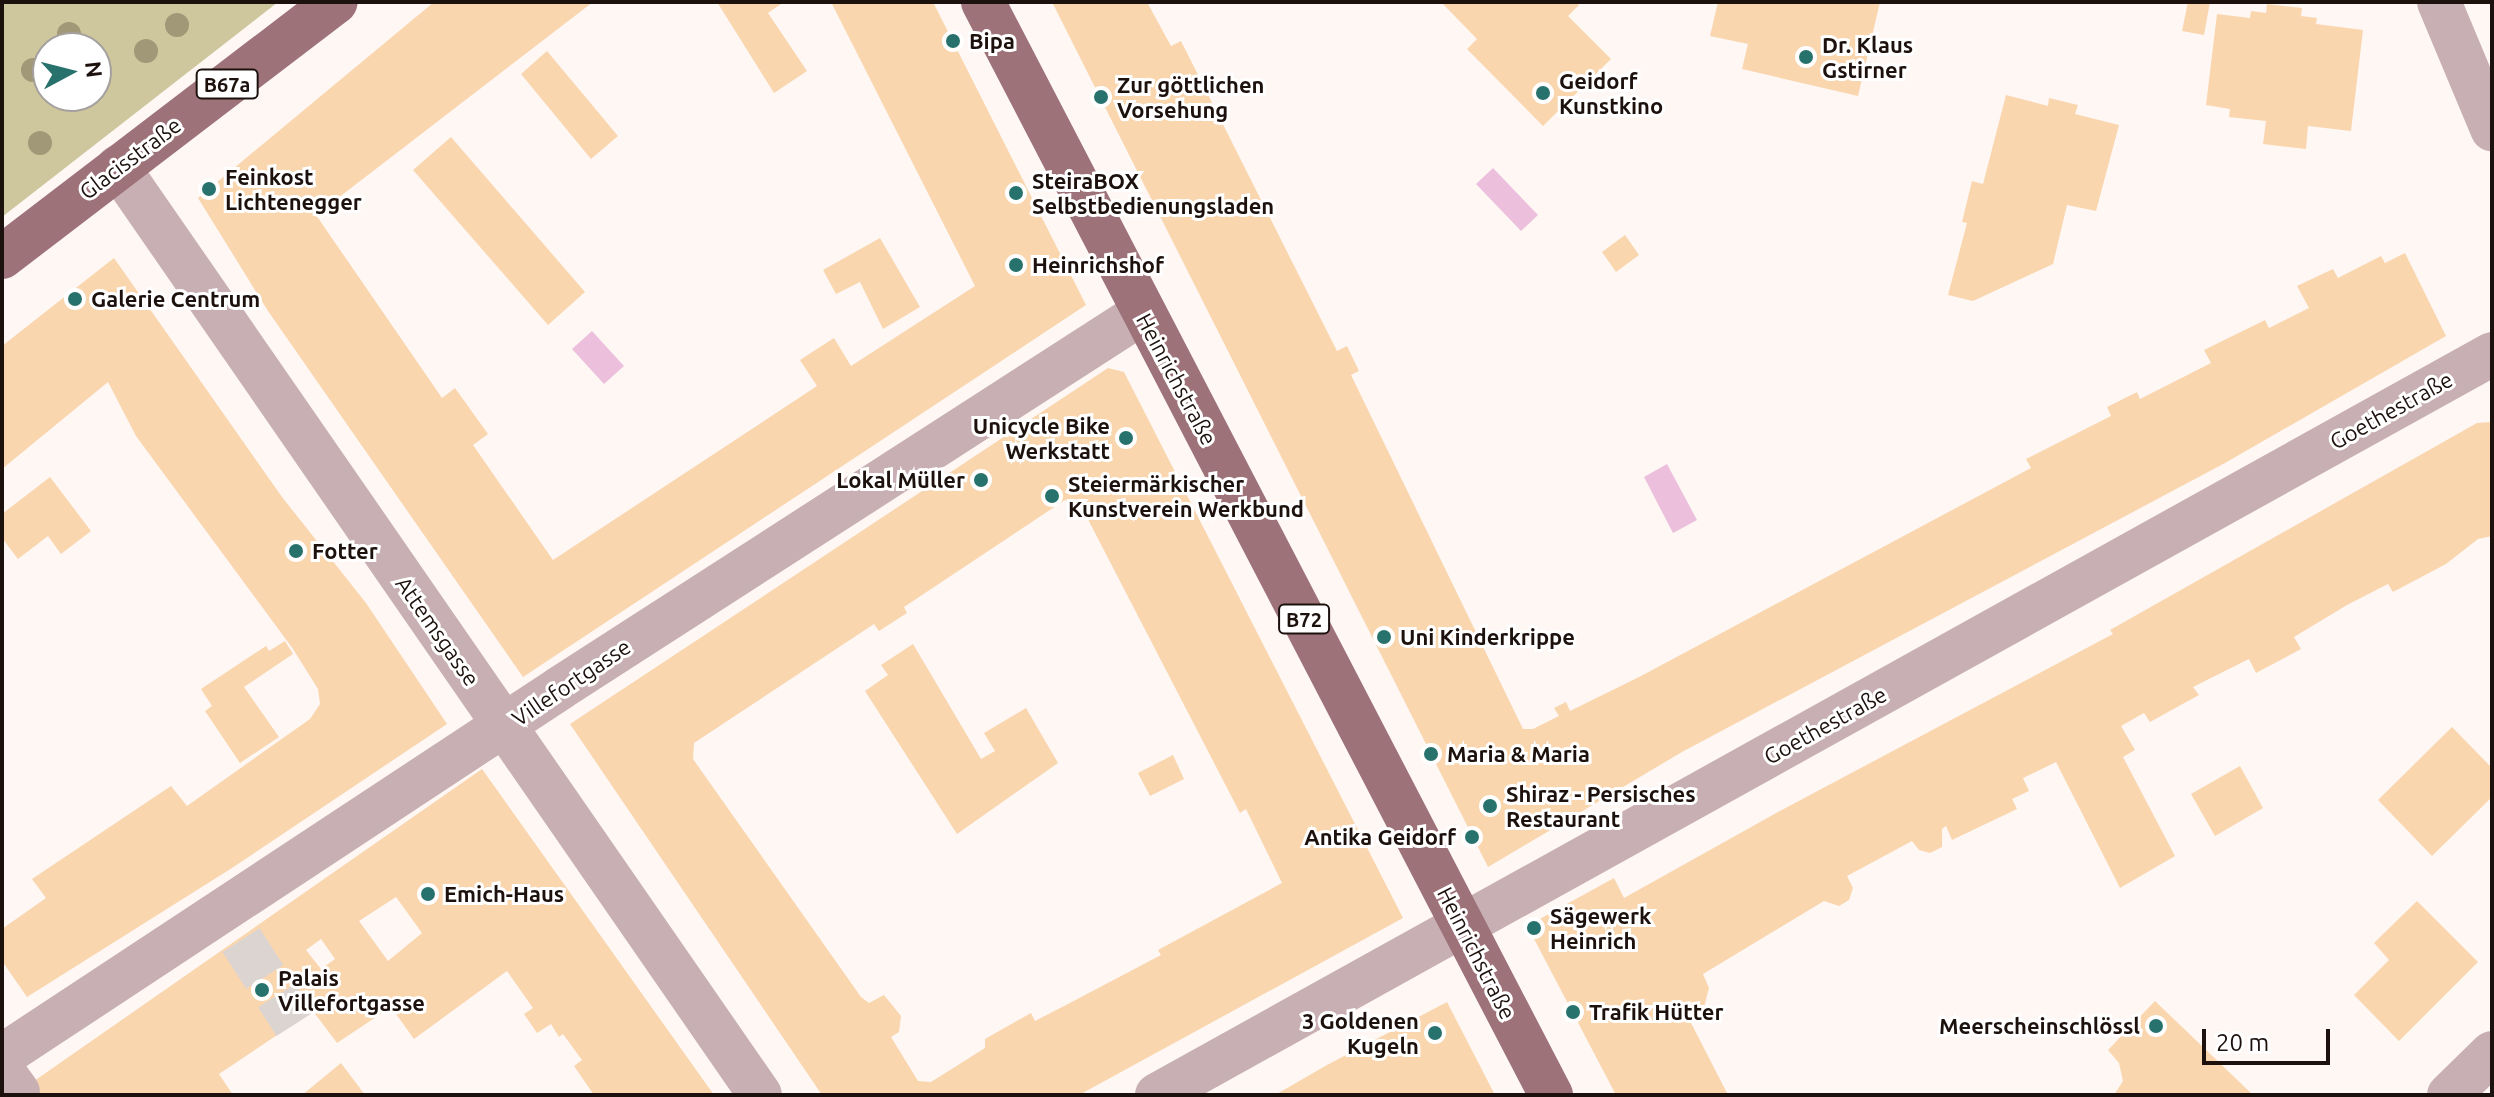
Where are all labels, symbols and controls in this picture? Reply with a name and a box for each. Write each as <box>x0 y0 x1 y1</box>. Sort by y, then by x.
place label: Bipa <box>969 28 1015 54</box>
place label: Dr. Klaus Gstirner <box>1822 31 1913 82</box>
north arrow <box>32 32 112 112</box>
marker: Bipa <box>944 32 962 50</box>
marker: Dr. Klaus Gstirner <box>1797 48 1815 66</box>
text: N <box>81 60 108 79</box>
place label: Geidorf Kunstkino <box>1559 67 1663 118</box>
road number: B67a <box>195 68 259 100</box>
place label: Zur göttlichen Vorsehung <box>1117 71 1264 122</box>
marker: Geidorf Kunstkino <box>1534 84 1552 102</box>
marker: Zur göttlichen Vorsehung <box>1092 88 1110 106</box>
street label: Glacisstraße <box>74 111 186 205</box>
place label: Feinkost Lichtenegger <box>225 163 362 214</box>
place label: SteiraBOX Selbstbedienungsladen <box>1032 167 1274 218</box>
marker: Feinkost Lichtenegger <box>200 180 218 198</box>
marker: SteiraBOX Selbstbedienungsladen <box>1007 184 1025 202</box>
place label: Heinrichshof <box>1032 252 1164 278</box>
marker: Heinrichshof <box>1007 256 1025 274</box>
place label: Galerie Centrum <box>91 286 260 312</box>
marker: Galerie Centrum <box>66 290 84 308</box>
street label: Heinrichstraße <box>1131 309 1223 449</box>
street label: Goethestraße <box>2325 365 2457 455</box>
place label: Unicycle Bike Werkstatt <box>973 412 1110 464</box>
marker: Unicycle Bike Werkstatt <box>1117 429 1135 447</box>
place label: Lokal Müller <box>836 467 965 493</box>
place label: Steiermärkischer Kunstverein Werkbund <box>1068 470 1304 522</box>
marker: Lokal Müller <box>972 471 990 489</box>
marker: Steiermärkischer Kunstverein Werkbund <box>1043 487 1061 505</box>
place label: Fotter <box>312 538 378 564</box>
marker: Fotter <box>287 542 305 560</box>
street label: Attemsgasse <box>391 571 485 691</box>
road number: B72 <box>1278 603 1330 635</box>
place label: Uni Kinderkrippe <box>1400 624 1575 650</box>
marker: Uni Kinderkrippe <box>1375 628 1393 646</box>
street label: Villefortgasse <box>507 633 635 731</box>
street label: Goethestraße <box>1759 680 1891 770</box>
place label: Maria & Maria <box>1447 741 1590 767</box>
marker: Maria & Maria <box>1422 745 1440 763</box>
place label: Shiraz - Persisches Restaurant <box>1506 780 1696 832</box>
marker: Shiraz - Persisches Restaurant <box>1481 797 1499 815</box>
place label: Antika Geidorf <box>1304 824 1456 850</box>
marker: Antika Geidorf <box>1463 828 1481 846</box>
place label: Emich-Haus <box>444 881 564 907</box>
street label: Heinrichstraße <box>1432 882 1522 1024</box>
marker: Emich-Haus <box>419 885 437 903</box>
place label: Sägewerk Heinrich <box>1550 902 1651 954</box>
marker: Sägewerk Heinrich <box>1525 919 1543 937</box>
place label: Palais Villefortgasse <box>278 964 425 1016</box>
marker: Palais Villefortgasse <box>253 981 271 999</box>
place label: Trafik Hütter <box>1589 999 1724 1025</box>
marker: Trafik Hütter <box>1564 1003 1582 1021</box>
place label: 3 Goldenen Kugeln <box>1302 1007 1419 1058</box>
place label: Meerscheinschlössl <box>1939 1013 2140 1039</box>
scale bar <box>2206 1013 2334 1063</box>
marker: Meerscheinschlössl <box>2147 1017 2165 1035</box>
marker: 3 Goldenen Kugeln <box>1426 1024 1444 1042</box>
text: 20 m <box>2216 1029 2269 1056</box>

